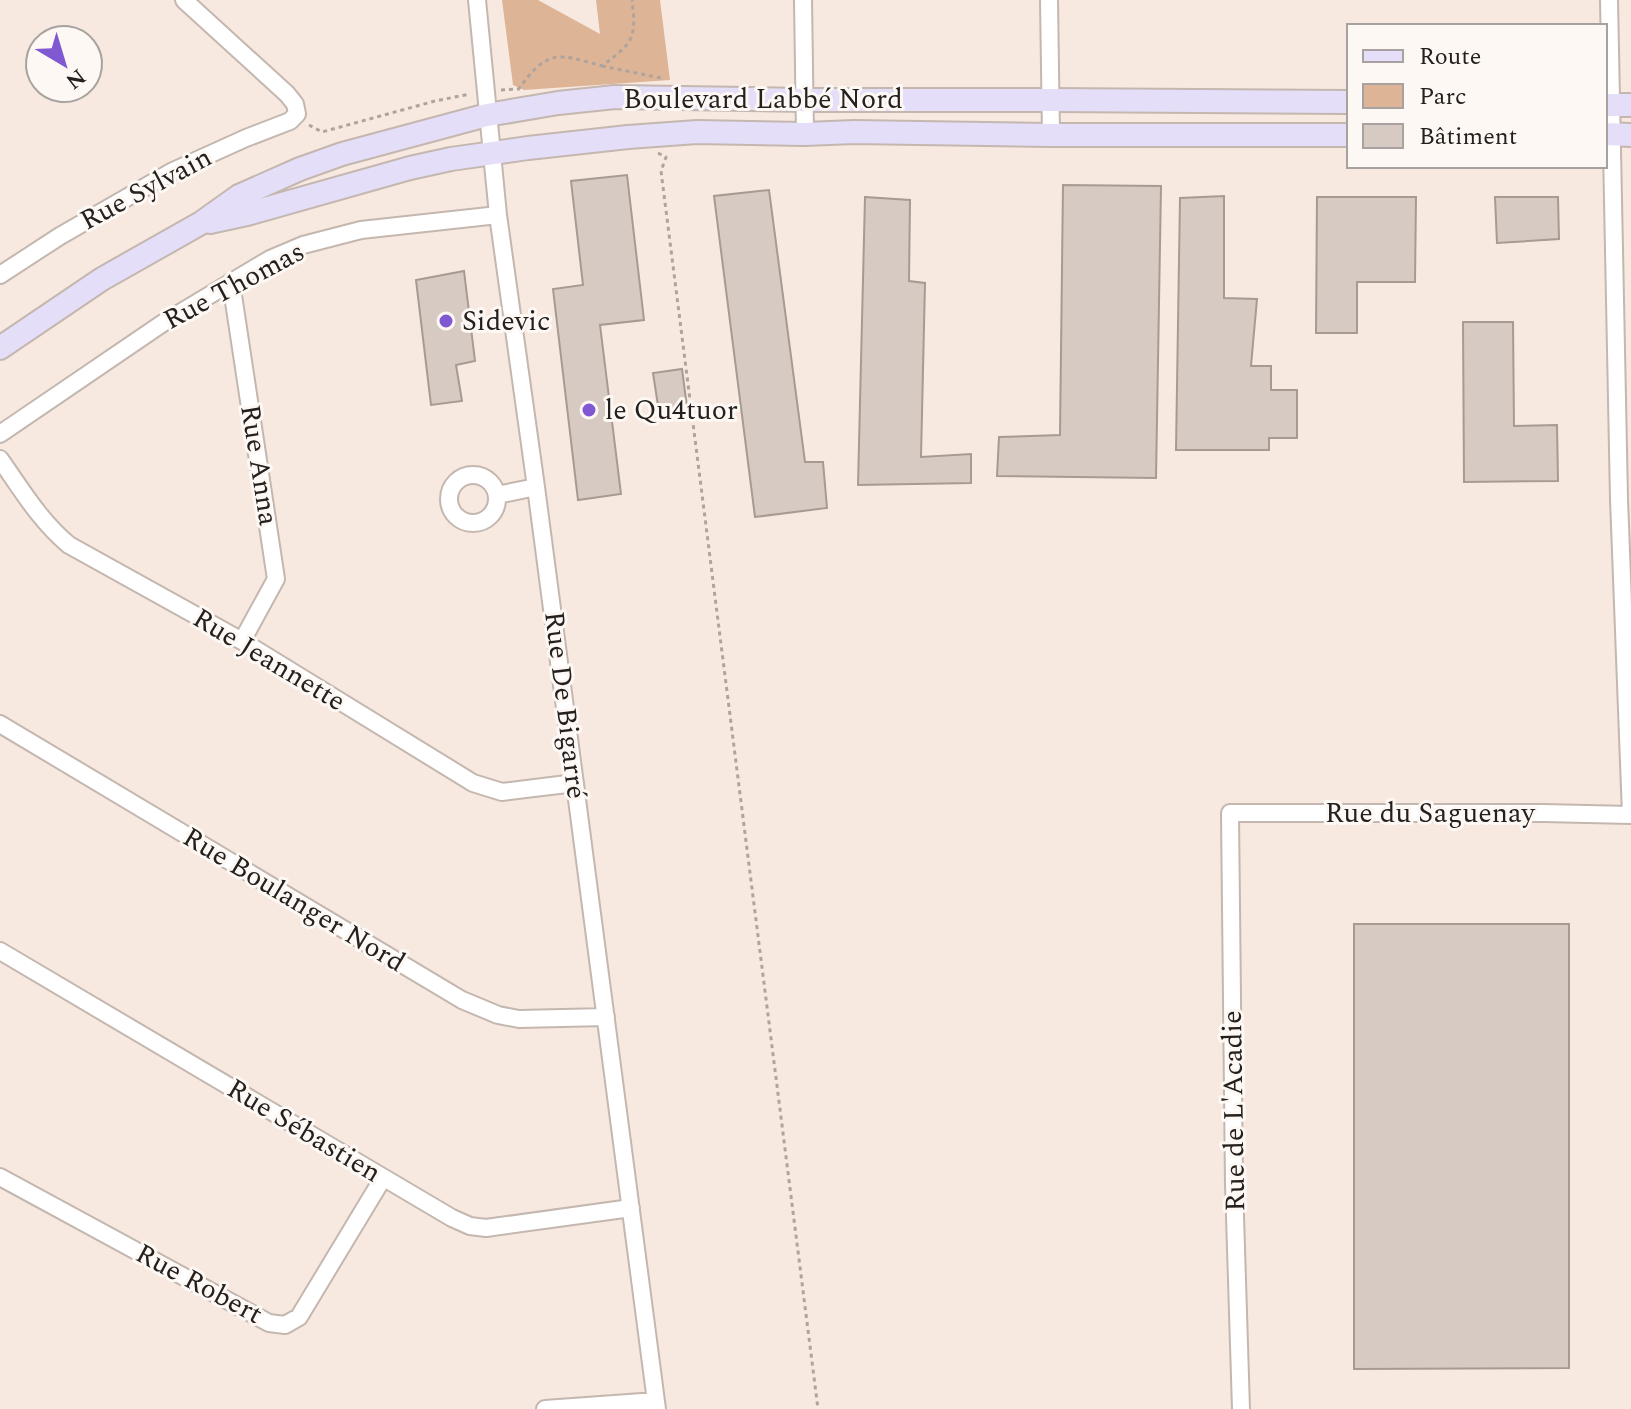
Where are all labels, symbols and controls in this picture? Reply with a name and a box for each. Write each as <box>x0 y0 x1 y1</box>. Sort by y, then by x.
north arrow <box>24 24 104 104</box>
legend <box>1347 24 1607 168</box>
text: Route <box>1419 39 1481 75</box>
text: N <box>58 60 93 97</box>
street label: Boulevard Labbé Nord <box>623 78 903 121</box>
text: Parc <box>1419 79 1467 115</box>
text: Bâtiment <box>1419 119 1517 155</box>
street label: Rue Sylvain <box>72 136 220 242</box>
street label: Rue Thomas <box>156 231 312 341</box>
place label: Sidevic <box>462 300 550 343</box>
marker: Sidevic <box>437 312 455 330</box>
place label: le Qu4tuor <box>605 389 738 432</box>
street label: Rue Anna <box>228 401 290 529</box>
marker: le Qu4tuor <box>580 401 598 419</box>
street label: Rue Jeannette <box>184 597 354 723</box>
street label: Rue De Bigarré <box>532 609 598 801</box>
street label: Rue du Saguenay <box>1325 792 1536 835</box>
street label: Rue Boulanger Nord <box>174 816 414 984</box>
street label: Rue de L'Acadie <box>1211 1010 1257 1212</box>
street label: Rue Sébastien <box>219 1068 389 1194</box>
street label: Rue Robert <box>128 1232 270 1336</box>

